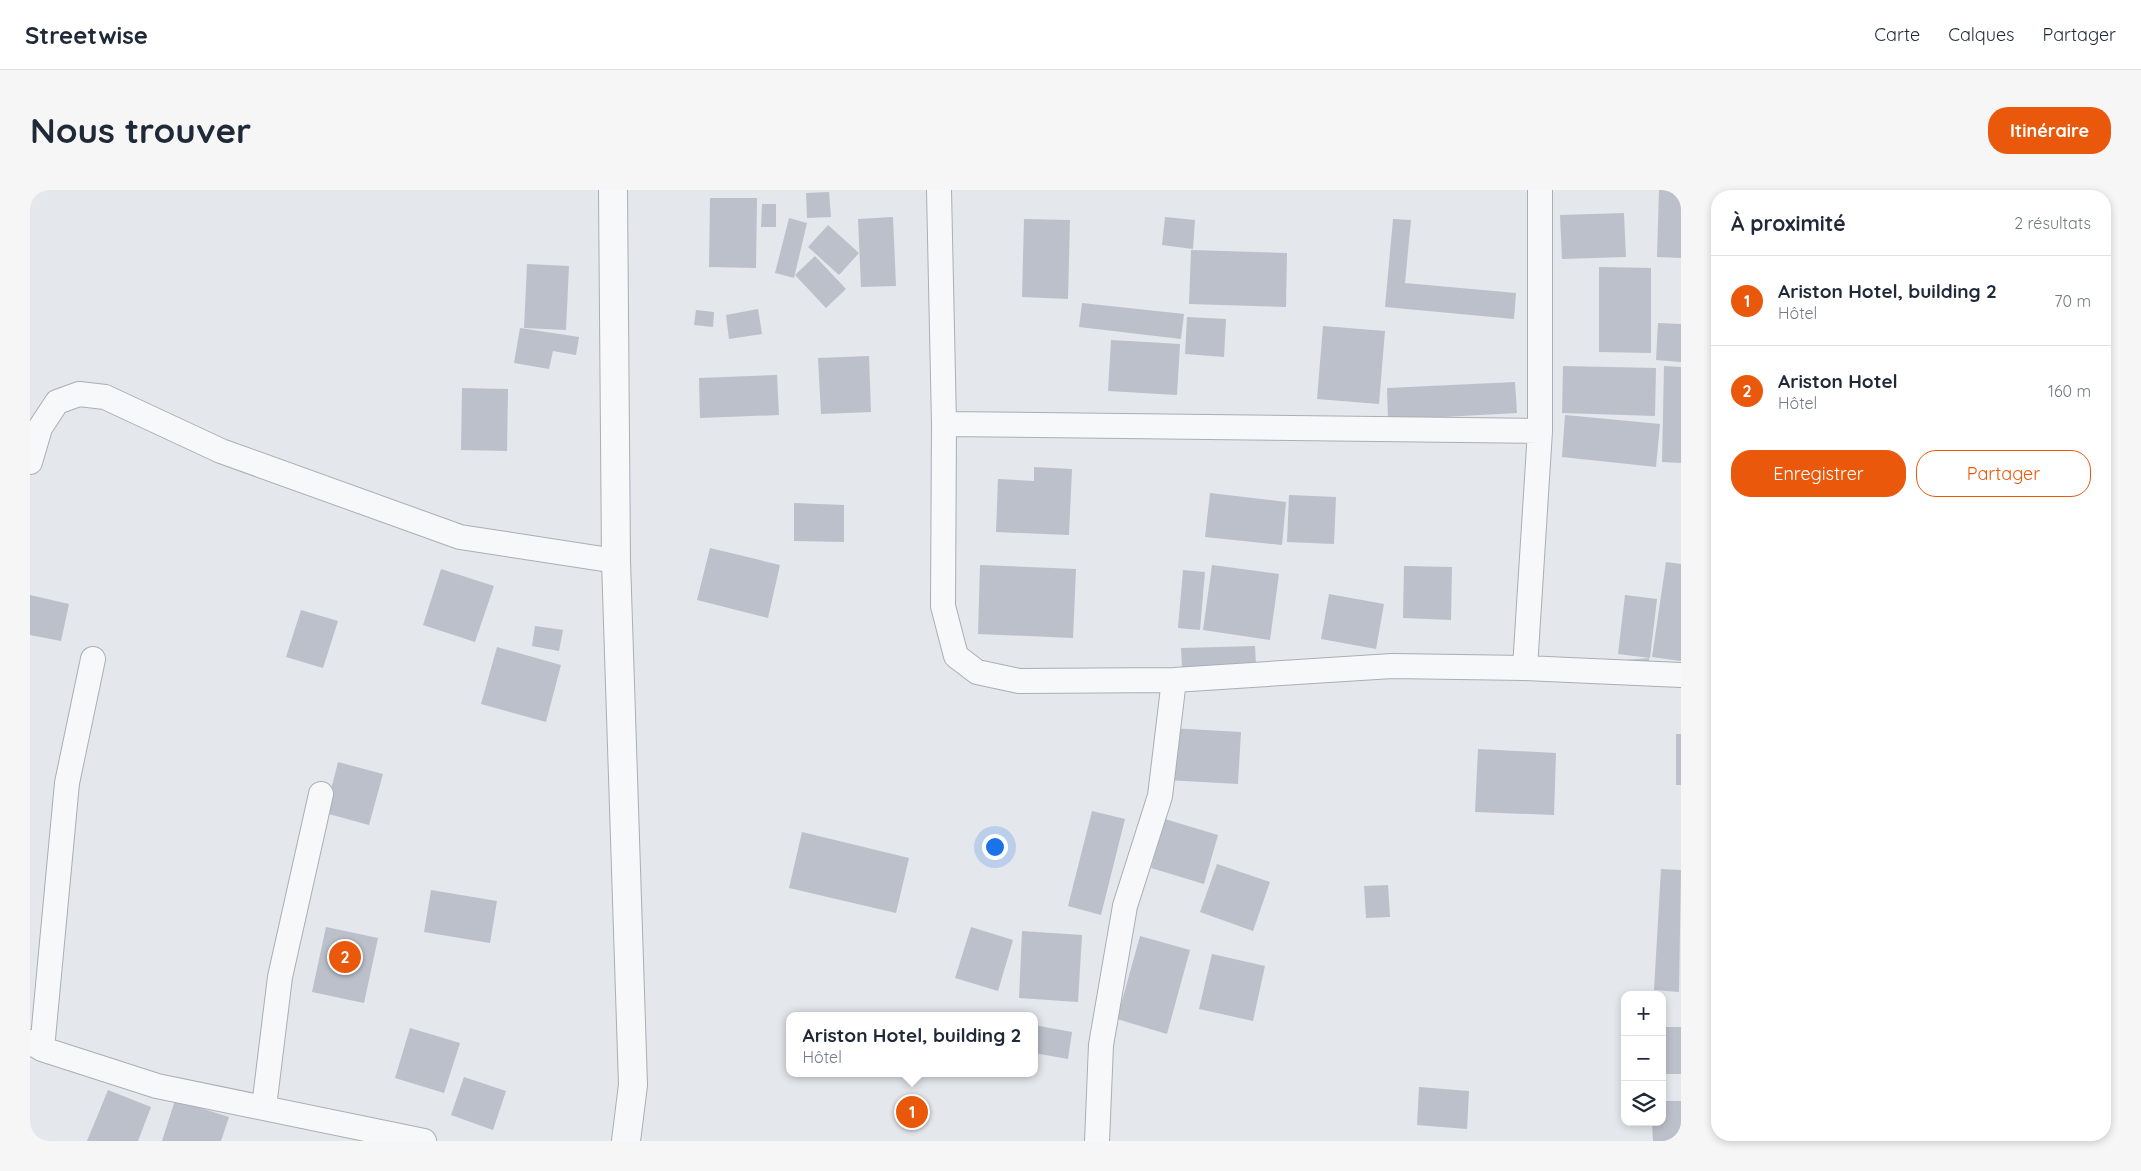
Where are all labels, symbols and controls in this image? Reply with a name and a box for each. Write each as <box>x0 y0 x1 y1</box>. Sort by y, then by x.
text: Streetwise <box>25 20 148 50</box>
text: Carte <box>1874 23 1920 46</box>
text: Calques <box>1948 23 2015 46</box>
text: Partager <box>2043 23 2116 46</box>
button: Itinéraire <box>1988 107 2111 154</box>
text: Nous trouver <box>30 108 251 152</box>
text: À proximité <box>1731 210 1846 236</box>
text: 2 résultats <box>2014 213 2091 233</box>
text: Ariston Hotel, building 2 <box>1778 279 1997 303</box>
text: 1 <box>1744 291 1750 311</box>
text: 70 m <box>2054 291 2091 311</box>
text: Hôtel <box>1778 303 1817 323</box>
text: Ariston Hotel <box>1778 369 1898 393</box>
text: 2 <box>1742 381 1752 401</box>
text: 160 m <box>2048 381 2091 401</box>
text: Hôtel <box>1778 393 1817 413</box>
button: Enregistrer <box>1731 450 1906 497</box>
button: Partager <box>1916 450 2091 497</box>
your location <box>982 834 1008 860</box>
pin: 2 <box>329 938 361 976</box>
map controls <box>1621 991 1666 1126</box>
button: + <box>1621 991 1666 1036</box>
popup <box>786 1012 1038 1077</box>
text: Ariston Hotel, building 2 <box>803 1023 1021 1047</box>
button: − <box>1621 1036 1666 1081</box>
text: Hôtel <box>803 1047 842 1067</box>
button: layers <box>1621 1081 1666 1126</box>
pin: 1 <box>896 1093 928 1131</box>

